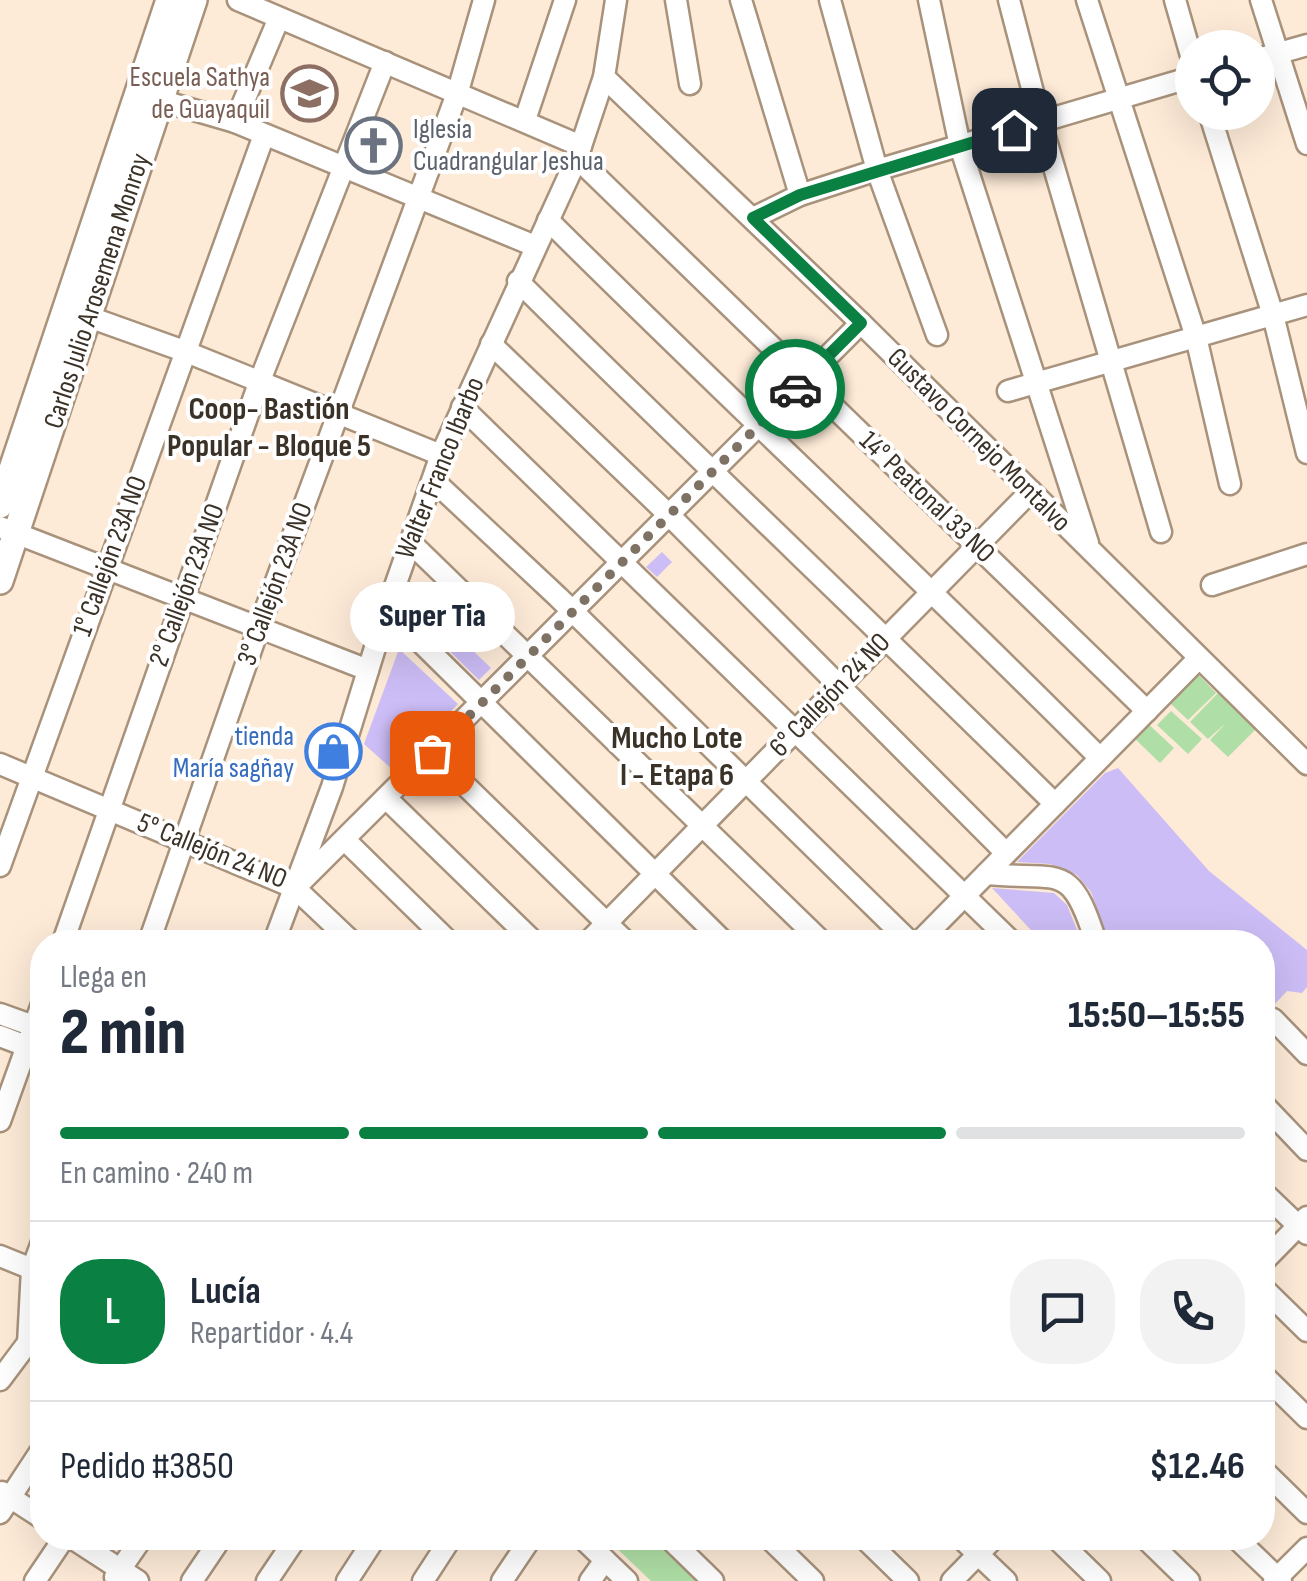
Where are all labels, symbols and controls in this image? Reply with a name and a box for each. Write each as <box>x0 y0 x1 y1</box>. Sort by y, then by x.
map controls <box>1175 30 1275 130</box>
button: locate <box>1175 30 1275 130</box>
place label: Escuela Sathya de Guayaquil <box>129 61 270 126</box>
school or university icon: Escuela Sathya de Guayaquil <box>279 63 339 123</box>
pin <box>972 88 1057 173</box>
icon: home <box>987 103 1042 158</box>
place label: Iglesia Cuadrangular Jeshua <box>413 113 604 178</box>
church icon: Iglesia Cuadrangular Jeshua <box>344 115 404 175</box>
street label: Carlos Julio Arosemena Monroy <box>37 149 157 433</box>
courier <box>745 339 845 439</box>
street label: Gustavo Cornejo Montalvo <box>880 341 1078 539</box>
icon: car <box>768 362 823 417</box>
street label: Walter Franco Ibarbo <box>389 372 491 564</box>
district label: Coop- Bastión Popular - Bloque 5 <box>167 390 371 466</box>
street label: 14° Peatonal 33 NO <box>852 424 1002 570</box>
street label: 1° Callejón 23A NO <box>66 472 154 640</box>
street label: 3° Callejón 23A NO <box>230 498 320 670</box>
street label: 2° Callejón 23A NO <box>142 499 232 671</box>
callout: Super Tia <box>350 583 514 653</box>
text: Super Tia <box>379 597 486 636</box>
street label: 6° Callejón 24 NO <box>763 626 897 764</box>
pin <box>390 711 475 796</box>
district label: Mucho Lote I - Etapa 6 <box>611 719 743 795</box>
place label: tienda María sagñay <box>173 720 294 785</box>
shop icon: tienda María sagñay <box>303 722 363 782</box>
icon: bag <box>405 726 460 781</box>
street label: 5° Callejón 24 NO <box>132 806 292 896</box>
text: Llega en <box>60 958 147 997</box>
text: 15:50–15:55 <box>1068 993 1245 1038</box>
text: 2 min <box>60 995 186 1073</box>
text: En camino · 240 m <box>60 1154 253 1193</box>
button: chat <box>1010 1259 1115 1364</box>
button: phone <box>1140 1259 1245 1364</box>
text: Lucía <box>190 1269 261 1314</box>
text: L <box>105 1289 120 1334</box>
text: Repartidor · 4.4 <box>190 1314 353 1353</box>
text: Pedido #3850 <box>60 1444 234 1489</box>
text: $12.46 <box>1149 1444 1245 1489</box>

